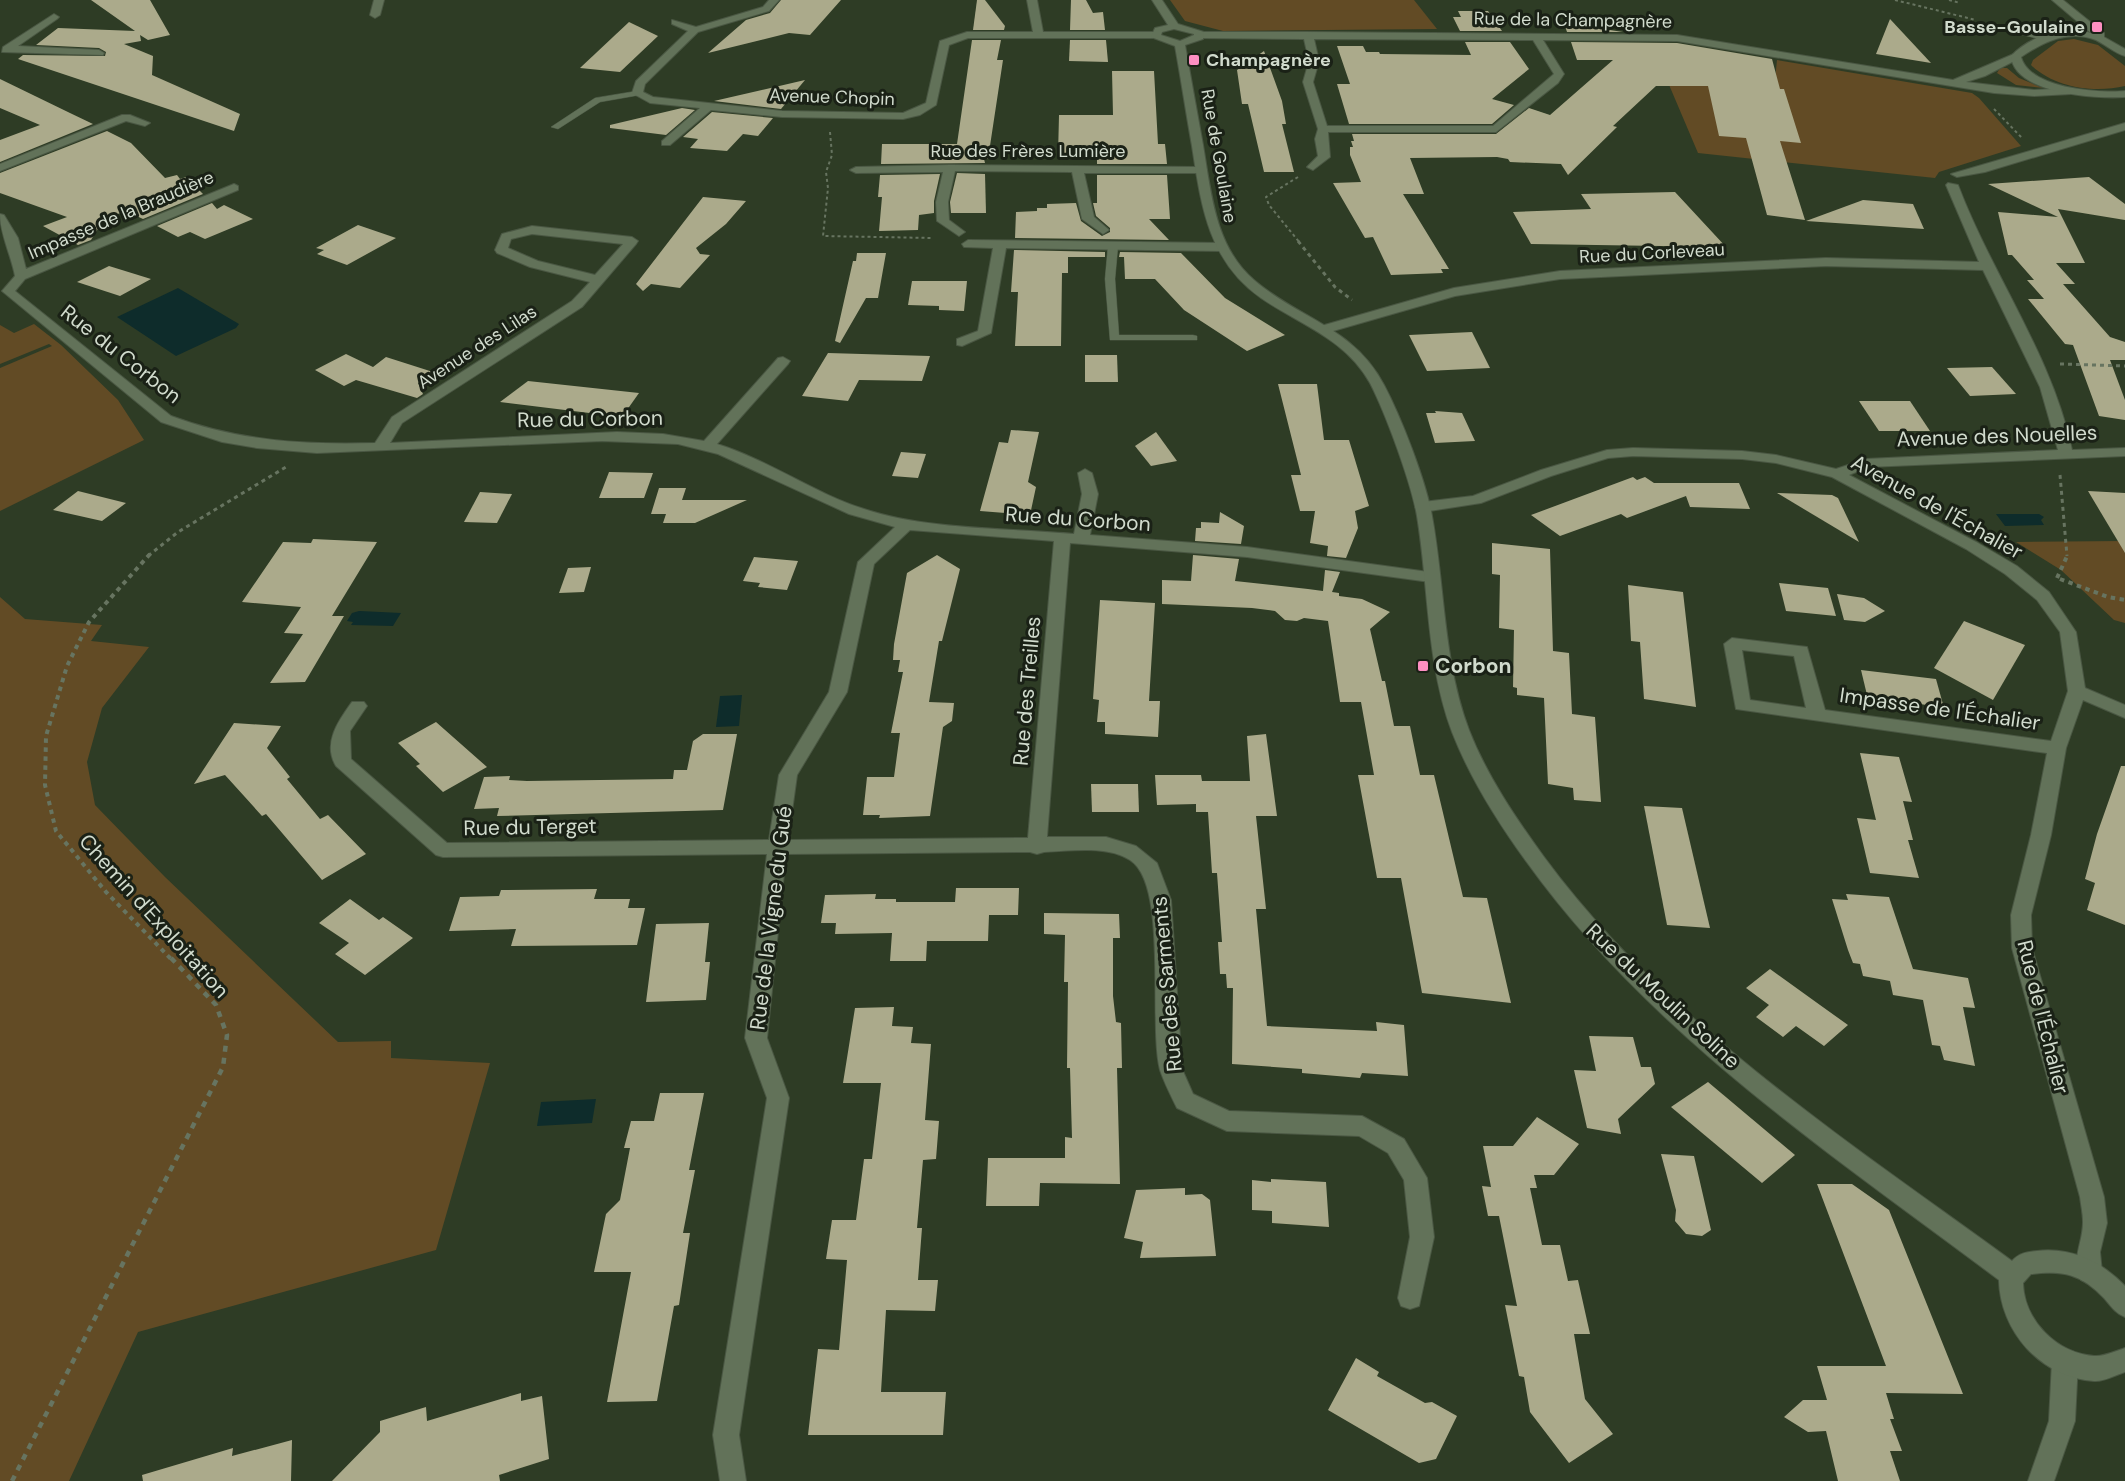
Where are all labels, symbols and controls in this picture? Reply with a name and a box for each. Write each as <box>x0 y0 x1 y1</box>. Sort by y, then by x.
street label: Rue de la Champagnère <box>1474 6 1672 34</box>
place label: Basse-Goulaine <box>1944 15 2085 39</box>
marker: Basse-Goulaine <box>2090 20 2104 34</box>
place label: Champagnère <box>1206 48 1331 72</box>
marker: Champagnère <box>1187 53 1201 67</box>
street label: Avenue Chopin <box>769 83 895 111</box>
street label: Rue de Goulaine <box>1195 87 1243 225</box>
street label: Rue des Frères Lumière <box>931 139 1125 163</box>
street label: Impasse de la Braudière <box>25 165 217 265</box>
street label: Rue du Corleveau <box>1579 237 1725 269</box>
street label: Rue du Corbon <box>55 298 187 410</box>
street label: Avenue des Lilas <box>413 299 541 395</box>
street label: Rue du Corbon <box>517 404 663 434</box>
street label: Avenue des Nouelles <box>1896 419 2098 453</box>
street label: Avenue de l'Échalier <box>1846 448 2028 566</box>
street label: Rue du Corbon <box>1004 500 1152 538</box>
street label: Rue des Treilles <box>1007 615 1047 767</box>
place label: Corbon <box>1435 652 1511 680</box>
marker: Corbon <box>1416 659 1430 673</box>
street label: Impasse de l'Échalier <box>1838 681 2042 737</box>
street label: Rue de la Vigne du Gué <box>743 804 799 1032</box>
street label: Rue du Terget <box>463 812 597 842</box>
street label: Chemin d'Exploitation <box>73 828 235 1004</box>
street label: Rue des Sarments <box>1145 895 1189 1073</box>
street label: Rue du Moulin Soline <box>1580 917 1746 1075</box>
street label: Rue de l'Échalier <box>2010 937 2076 1097</box>

